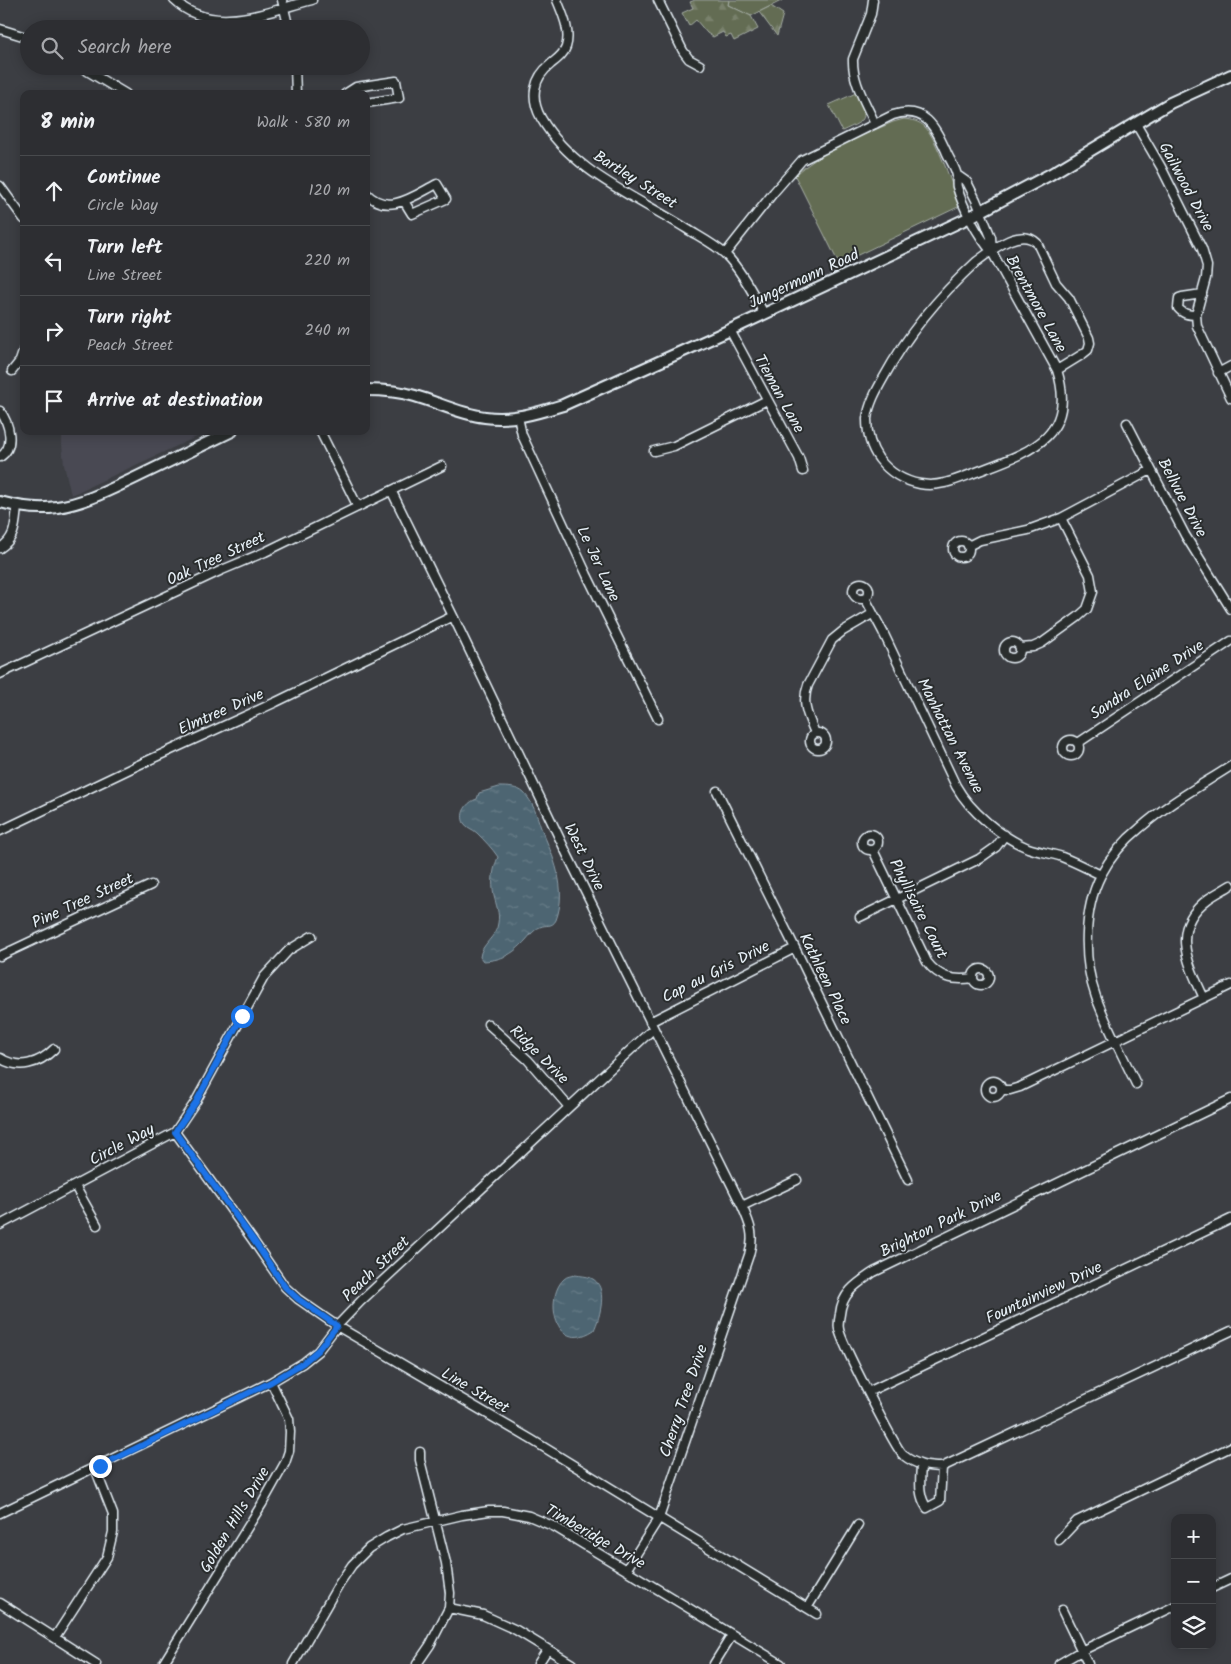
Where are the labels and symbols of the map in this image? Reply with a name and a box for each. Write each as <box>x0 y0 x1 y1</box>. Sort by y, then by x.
street label: Gailwood Drive <box>1152 138 1220 236</box>
street label: Bartley Street <box>588 144 683 216</box>
street label: Jungermann Road <box>745 242 864 316</box>
street label: Brentmore Lane <box>999 251 1073 357</box>
street label: Tieman Lane <box>747 350 811 438</box>
street label: Bellvue Drive <box>1151 454 1213 542</box>
street label: Le Jer Lane <box>570 522 626 606</box>
street label: Oak Tree Street <box>162 525 270 593</box>
street label: Sandra Elaine Drive <box>1085 634 1209 726</box>
street label: Manhattan Avenue <box>910 674 990 798</box>
street label: Elmtree Drive <box>174 682 268 742</box>
street label: West Drive <box>557 819 611 895</box>
street label: Phyllisaire Court <box>882 855 954 964</box>
street label: Pine Tree Street <box>28 866 139 936</box>
street label: Kathleen Place <box>792 929 858 1029</box>
street label: Cap au Gris Drive <box>658 934 774 1010</box>
route start <box>231 1005 254 1028</box>
street label: Ridge Drive <box>503 1019 575 1091</box>
street label: Circle Way <box>85 1117 160 1173</box>
street label: Brighton Park Drive <box>876 1184 1006 1264</box>
street label: Peach Street <box>336 1230 416 1308</box>
street label: Fountainview Drive <box>982 1255 1106 1331</box>
street label: Cherry Tree Drive <box>653 1341 715 1461</box>
street label: Line Street <box>436 1361 515 1421</box>
route end <box>89 1455 112 1478</box>
street label: Golden Hills Drive <box>193 1462 277 1578</box>
street label: Timberidge Drive <box>540 1498 650 1576</box>

